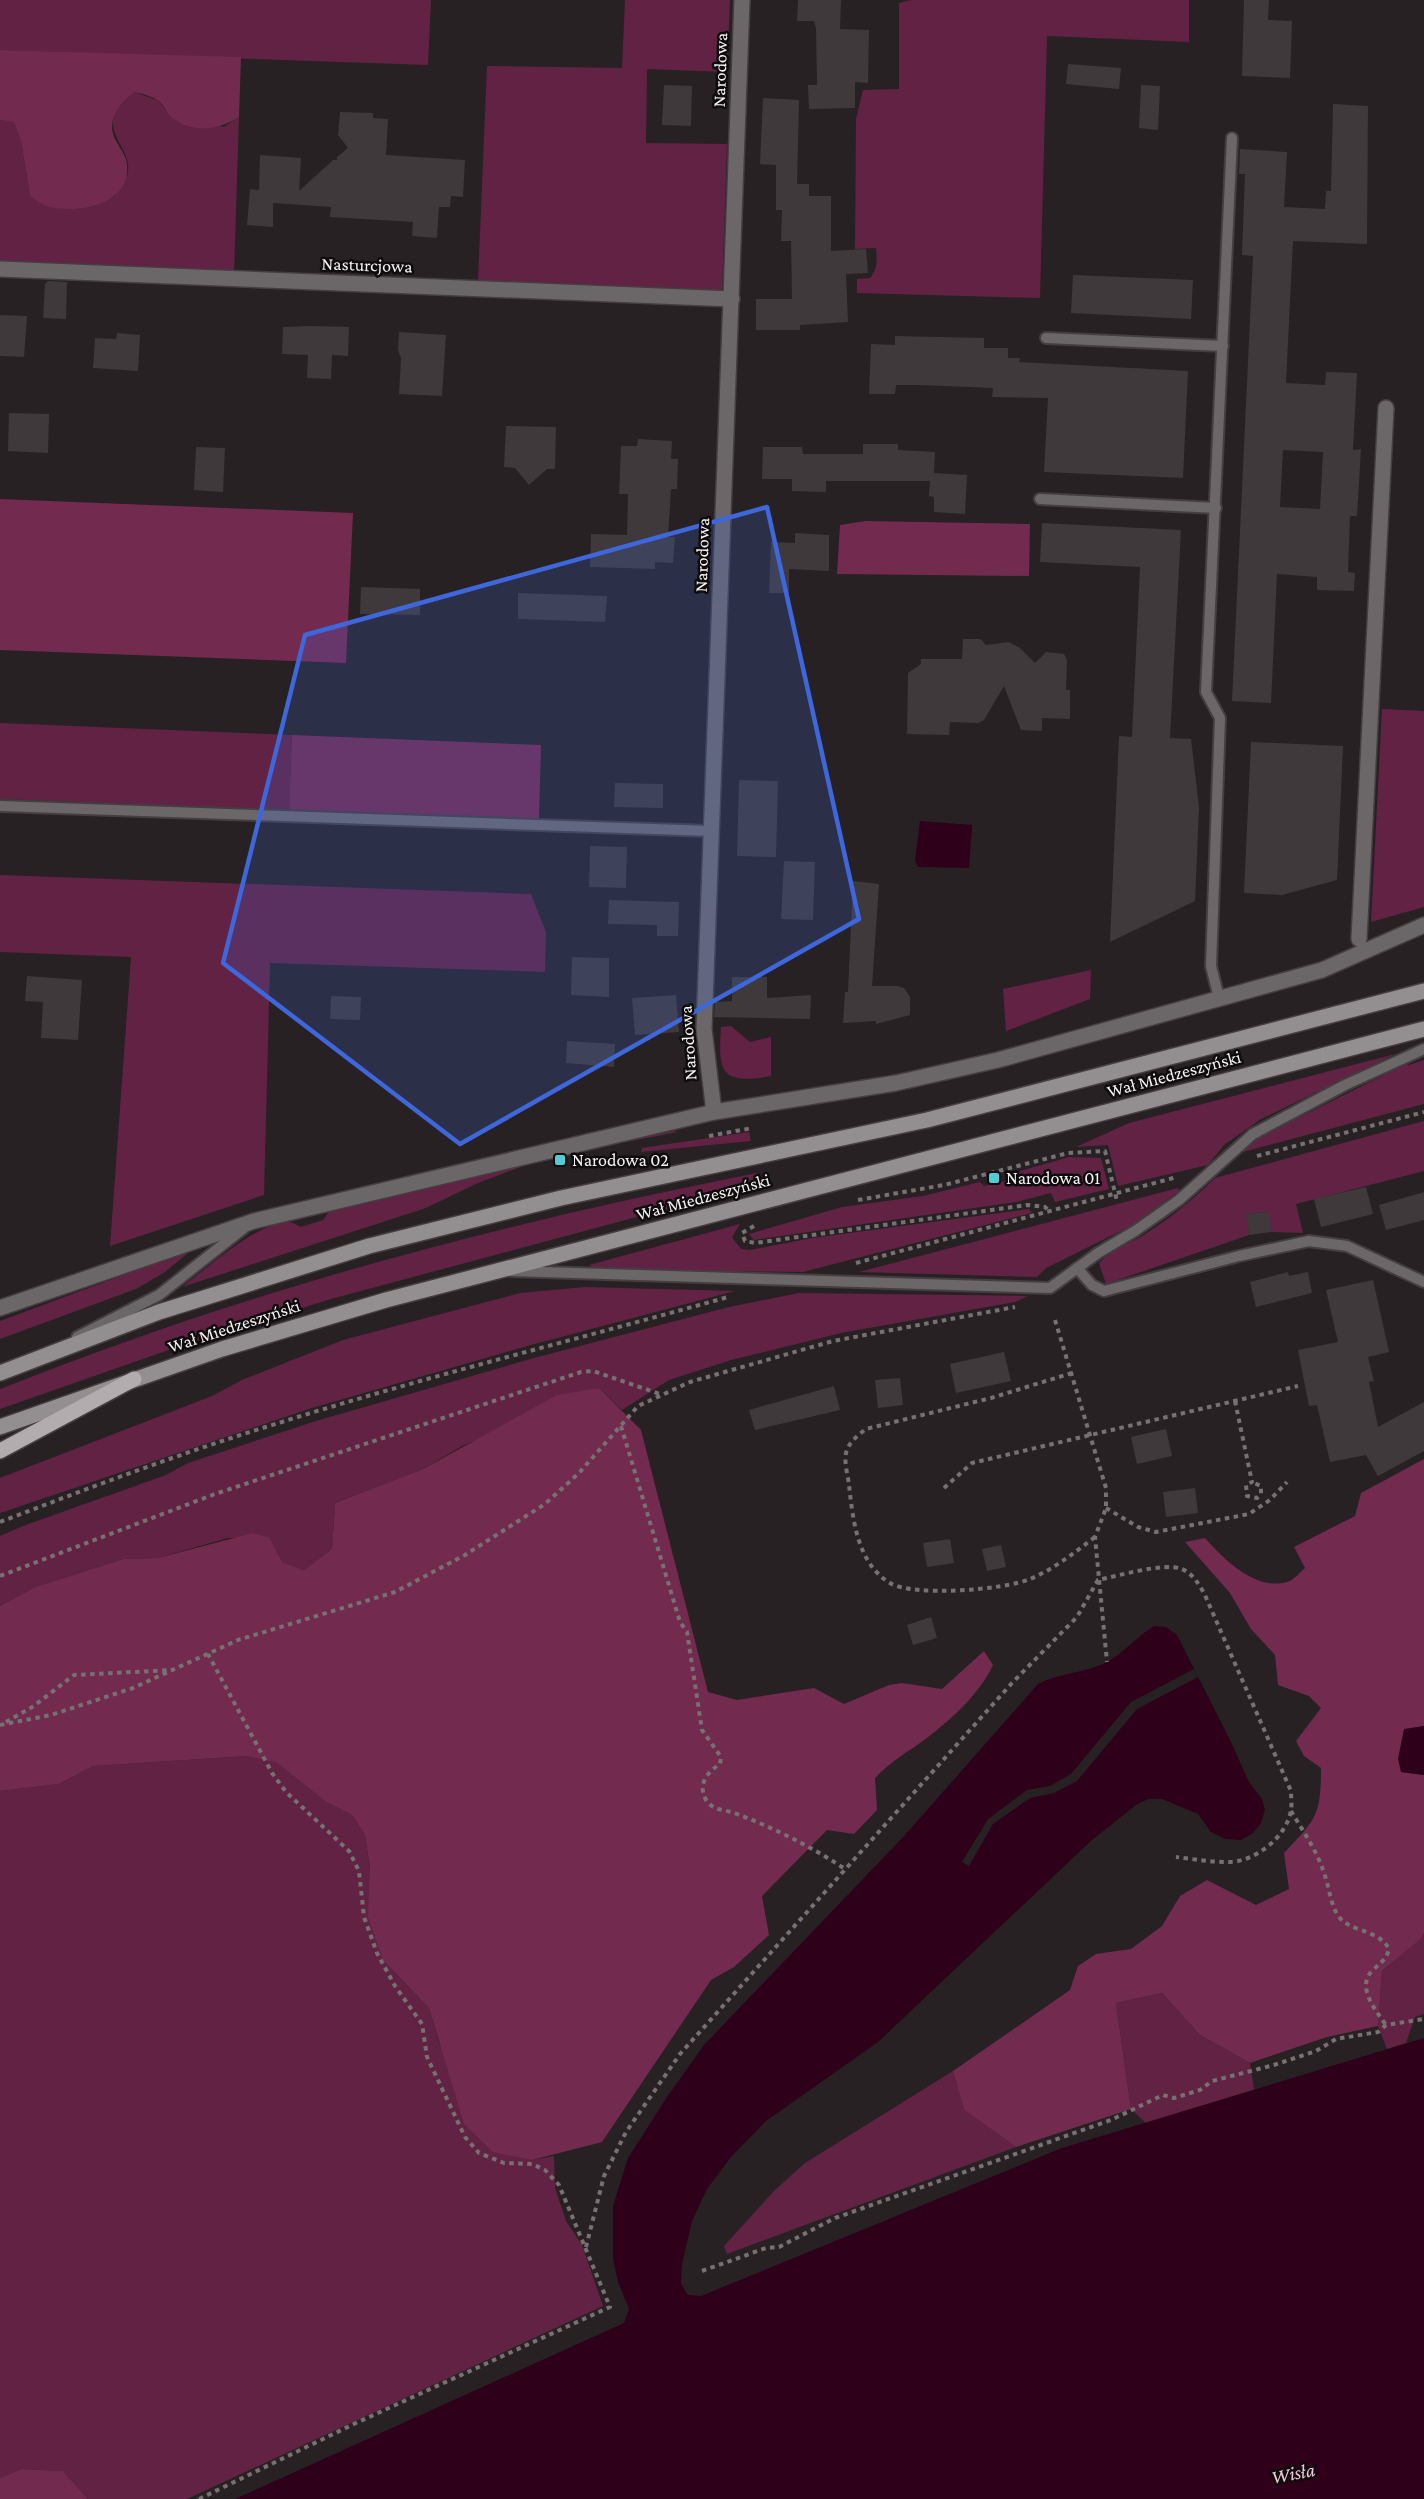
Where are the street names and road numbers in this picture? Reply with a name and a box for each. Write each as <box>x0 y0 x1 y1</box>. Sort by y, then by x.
street label: Narodowa <box>709 32 731 108</box>
street label: Nasturcjowa <box>321 253 413 278</box>
street label: Narodowa <box>691 517 713 593</box>
street label: Narodowa <box>675 1005 701 1081</box>
street label: Wał Miedzeszyński <box>1105 1046 1243 1101</box>
street label: Wał Miedzeszyński <box>634 1169 772 1224</box>
street label: Wał Miedzeszyński <box>165 1295 303 1357</box>

